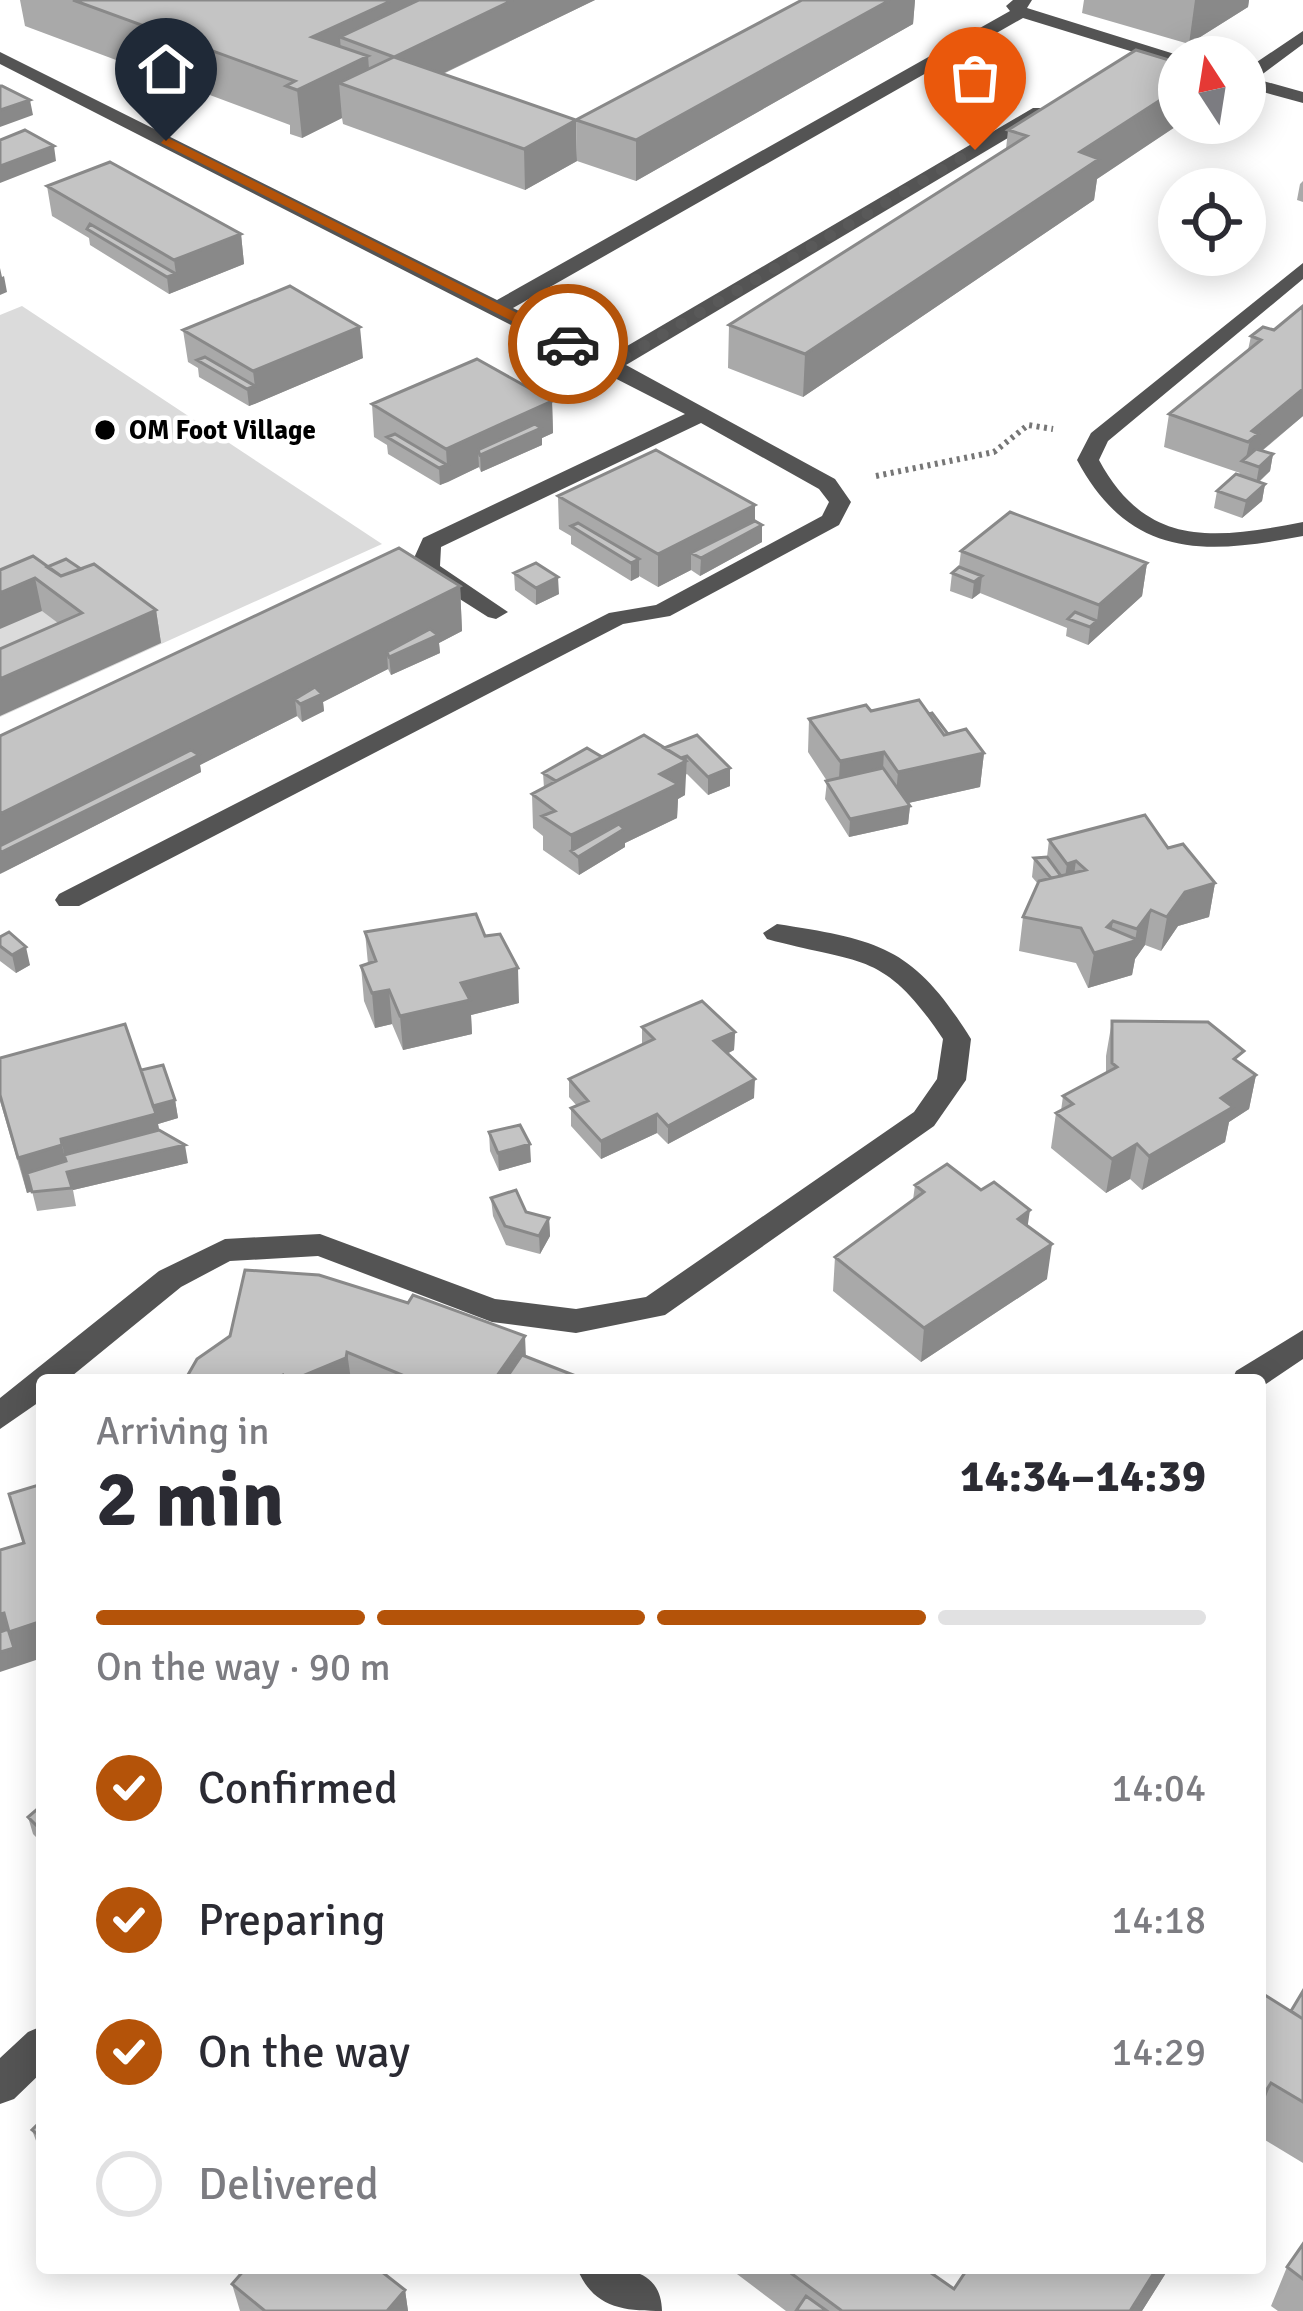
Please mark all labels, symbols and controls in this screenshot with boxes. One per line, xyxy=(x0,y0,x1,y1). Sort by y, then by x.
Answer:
pin xyxy=(115,18,217,141)
pin xyxy=(924,27,1026,150)
icon: home xyxy=(133,36,199,102)
north arrow xyxy=(1158,36,1266,144)
map controls xyxy=(1158,36,1266,276)
icon: bag xyxy=(942,45,1008,111)
button: locate xyxy=(1158,168,1266,276)
courier xyxy=(508,284,628,404)
icon: car xyxy=(535,311,601,377)
place label: OM Foot Village xyxy=(129,414,316,447)
marker: OM Foot Village xyxy=(92,417,118,443)
text: Arriving in xyxy=(96,1407,270,1455)
text: 14:34–14:39 xyxy=(960,1449,1206,1504)
text: 2 min xyxy=(96,1452,284,1548)
text: On the way · 90 m xyxy=(96,1643,391,1691)
icon: check xyxy=(96,1755,162,1821)
text: Confirmed xyxy=(198,1761,398,1816)
text: 14:04 xyxy=(1111,1764,1206,1812)
icon: check xyxy=(96,1887,162,1953)
text: Preparing xyxy=(198,1893,386,1948)
text: 14:18 xyxy=(1111,1896,1206,1944)
icon: check xyxy=(96,2019,162,2085)
text: On the way xyxy=(198,2025,410,2080)
text: 14:29 xyxy=(1111,2028,1206,2076)
text: Delivered xyxy=(198,2157,379,2212)

